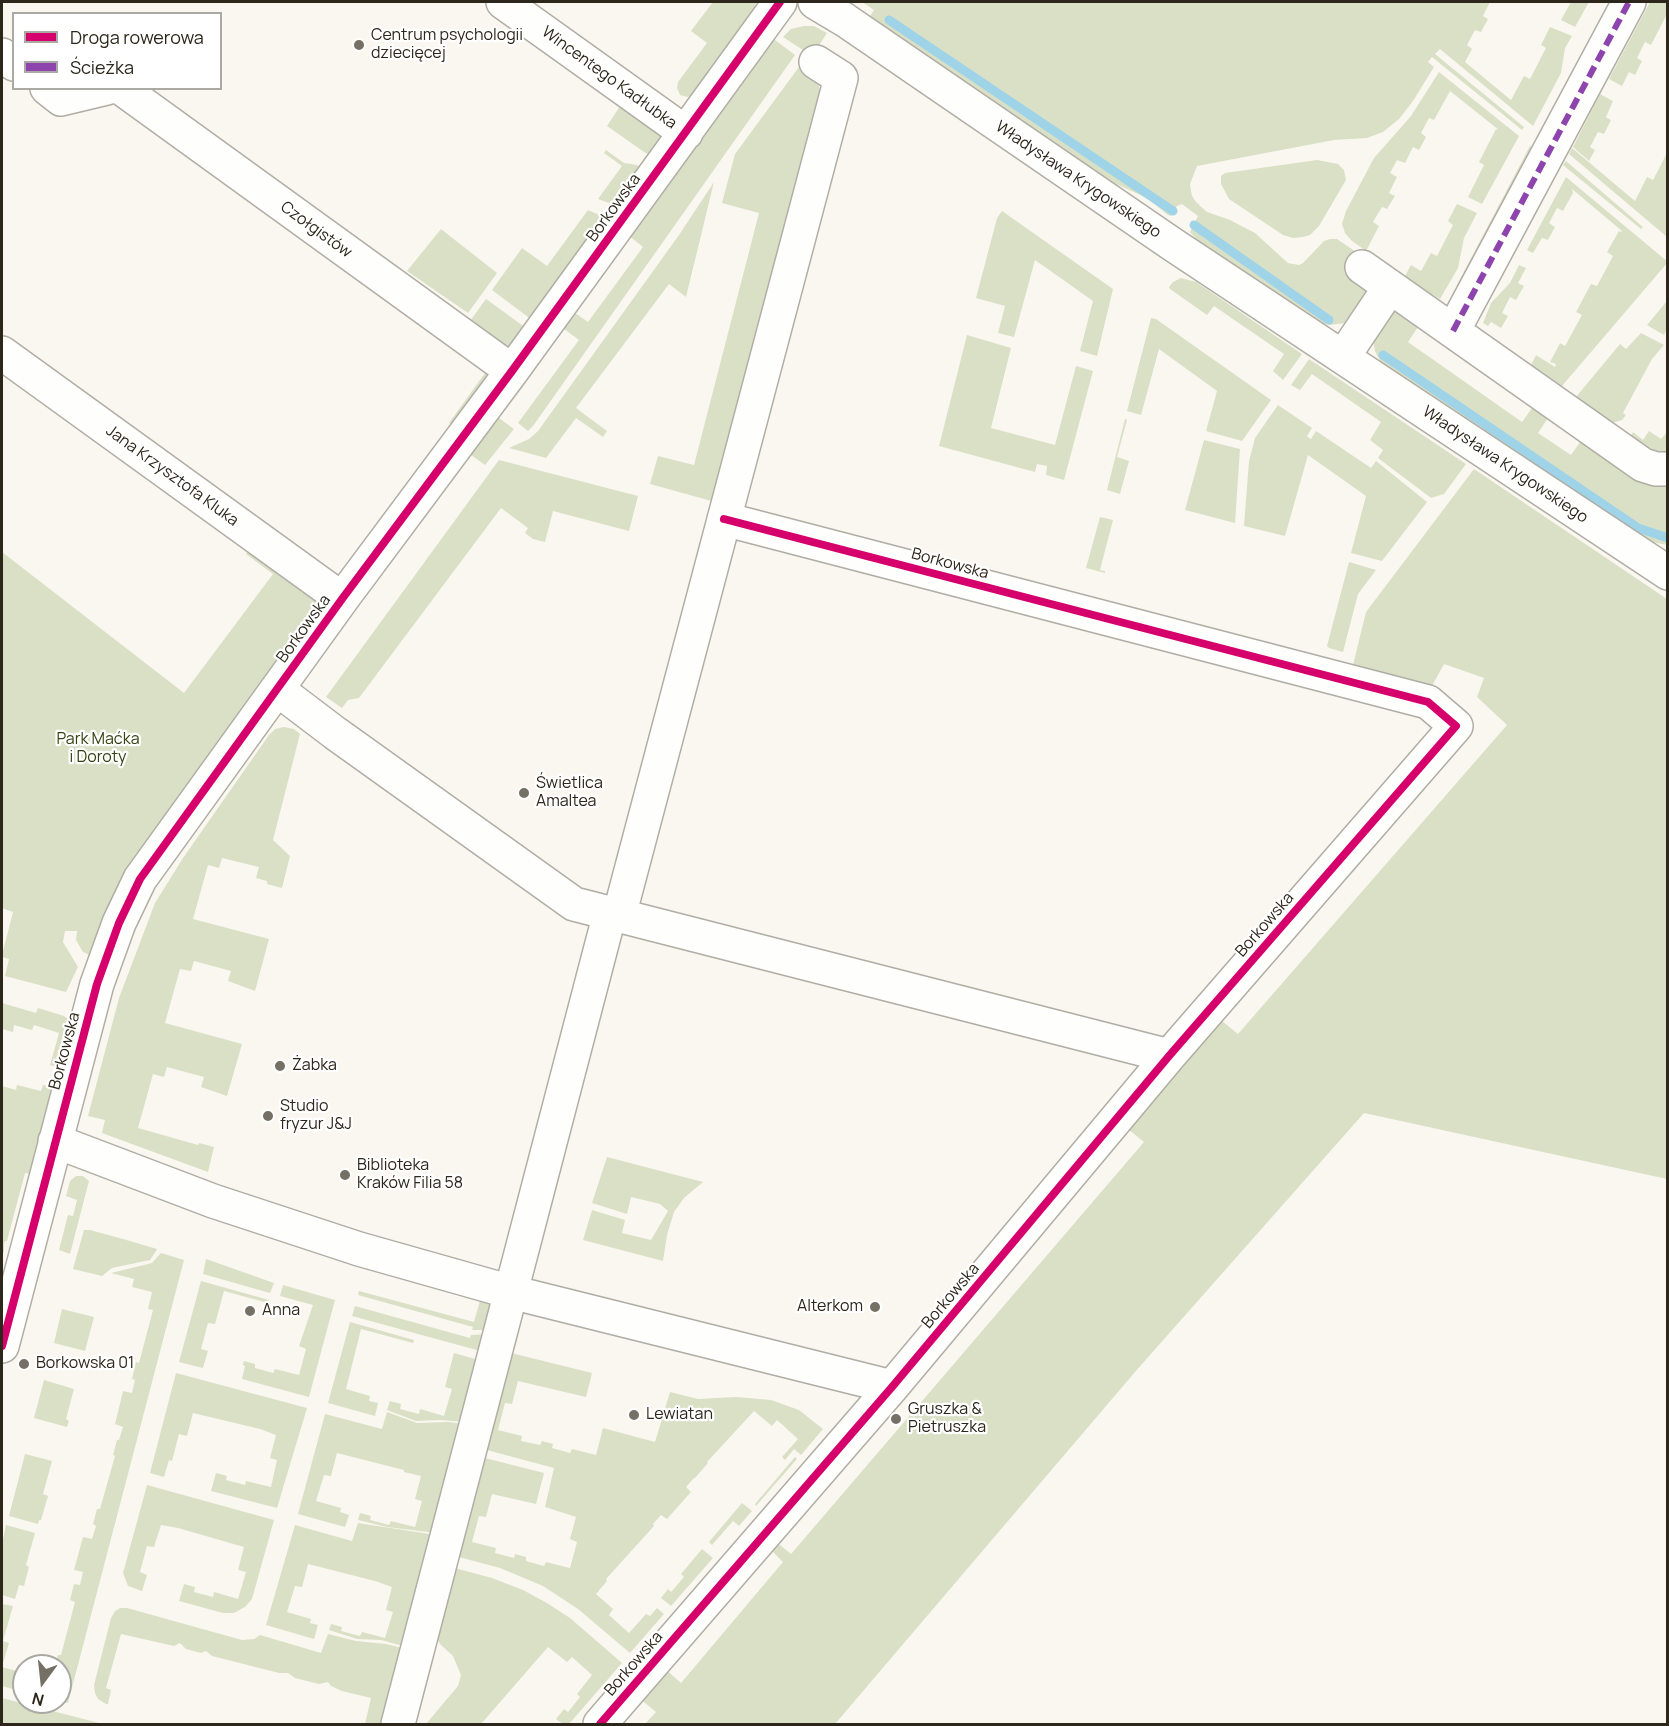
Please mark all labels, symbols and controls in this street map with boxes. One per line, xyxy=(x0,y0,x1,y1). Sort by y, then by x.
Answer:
legend xyxy=(12,12,222,90)
street label: Wincentego Kadłubka xyxy=(538,23,680,133)
text: Droga rowerowa xyxy=(70,25,204,49)
place label: Centrum psychologii dziecięcej xyxy=(371,26,523,64)
marker: Centrum psychologii dziecięcej xyxy=(352,38,366,52)
text: Ścieżka xyxy=(70,55,134,79)
street label: Władysława Krygowskiego xyxy=(992,117,1164,243)
street label: Borkowska xyxy=(583,170,645,246)
street label: Czołgistów xyxy=(277,198,355,262)
street label: Władysława Krygowskiego xyxy=(1419,402,1591,528)
street label: Jana Krzysztofa Kluka xyxy=(102,421,242,531)
street label: Borkowska xyxy=(909,544,991,584)
street label: Borkowska xyxy=(273,591,335,667)
park label: Park Maćka i Doroty xyxy=(56,730,140,768)
place label: Świetlica Amaltea xyxy=(536,774,603,812)
marker: Świetlica Amaltea xyxy=(517,786,531,800)
street label: Borkowska xyxy=(1232,889,1298,961)
street label: Borkowska xyxy=(45,1010,85,1092)
place label: Żabka xyxy=(292,1056,337,1076)
marker: Żabka xyxy=(273,1059,287,1073)
place label: Studio fryzur J&J xyxy=(280,1097,352,1135)
marker: Studio fryzur J&J xyxy=(261,1109,275,1123)
place label: Biblioteka Kraków Filia 58 xyxy=(357,1156,463,1194)
marker: Biblioteka Kraków Filia 58 xyxy=(338,1168,352,1182)
street label: Borkowska xyxy=(918,1260,984,1332)
place label: Alterkom xyxy=(797,1297,863,1317)
marker: Alterkom xyxy=(868,1300,882,1314)
place label: Anna xyxy=(262,1301,300,1321)
marker: Anna xyxy=(243,1304,257,1318)
place label: Borkowska 01 xyxy=(36,1354,134,1374)
marker: Borkowska 01 xyxy=(17,1357,31,1371)
place label: Gruszka & Pietruszka xyxy=(908,1400,986,1438)
place label: Lewiatan xyxy=(646,1405,713,1425)
marker: Lewiatan xyxy=(627,1408,641,1422)
marker: Gruszka & Pietruszka xyxy=(889,1412,903,1426)
street label: Borkowska xyxy=(601,1628,667,1700)
north arrow xyxy=(12,1654,72,1714)
text: N xyxy=(29,1687,46,1712)

